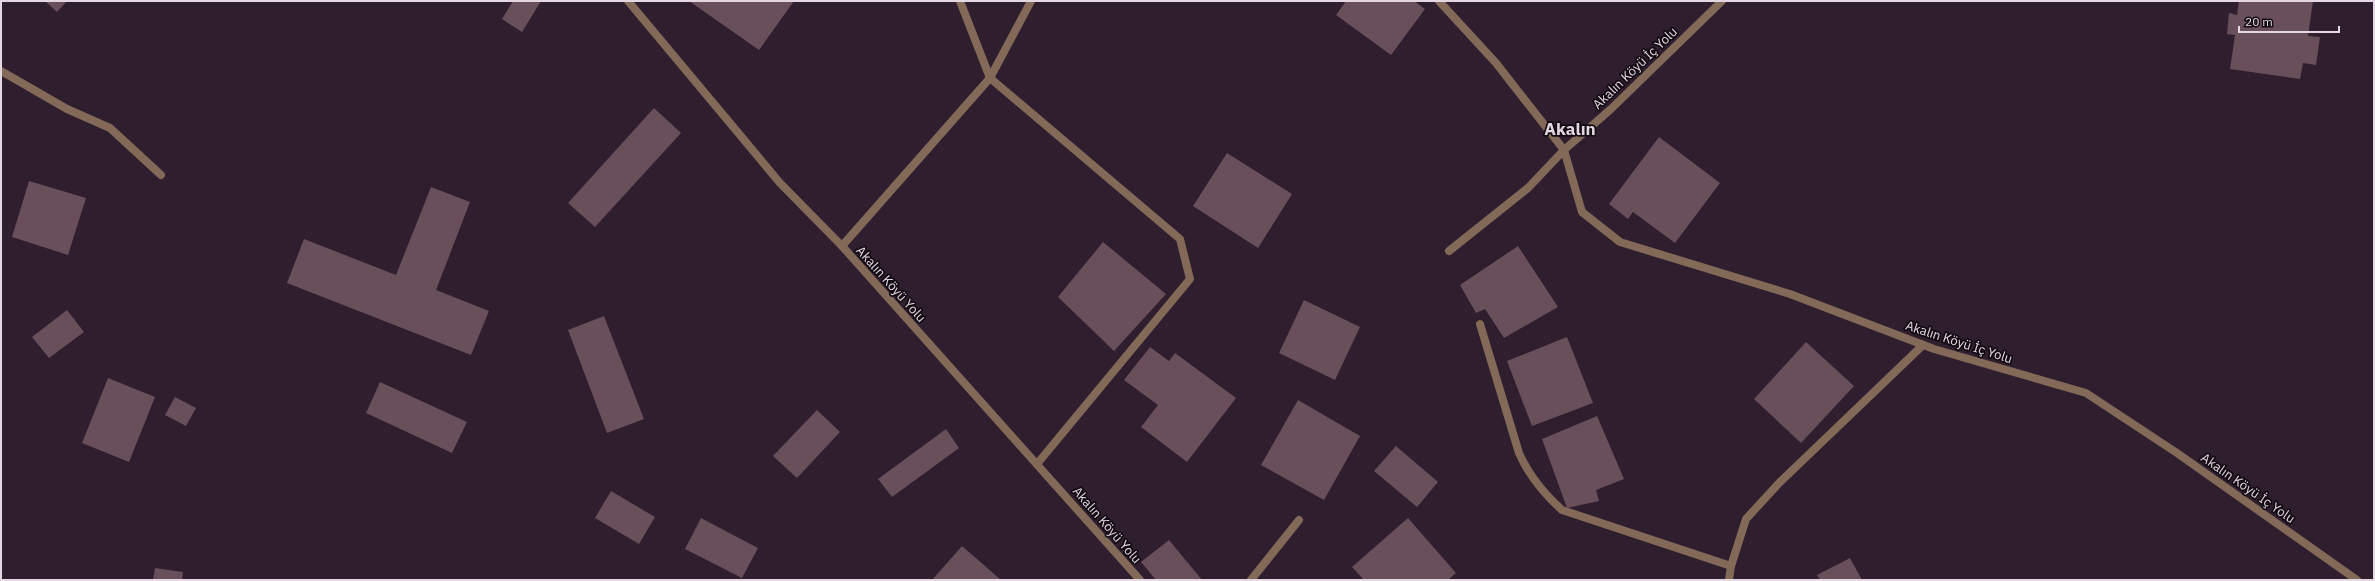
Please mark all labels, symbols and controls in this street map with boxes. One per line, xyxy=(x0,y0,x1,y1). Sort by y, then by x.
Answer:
scale bar xyxy=(2239,8,2339,34)
text: 20 m xyxy=(2245,14,2273,29)
street label: Akalın Köyü İç Yolu xyxy=(1589,23,1681,113)
district label: Akalın xyxy=(1544,118,1596,140)
street label: Akalın Köyü Yolu xyxy=(852,242,930,326)
street label: Akalın Köyü İç Yolu xyxy=(1903,317,2015,367)
street label: Akalın Köyü İç Yolu xyxy=(2198,449,2298,527)
street label: Akalın Köyü Yolu xyxy=(1069,483,1145,567)

